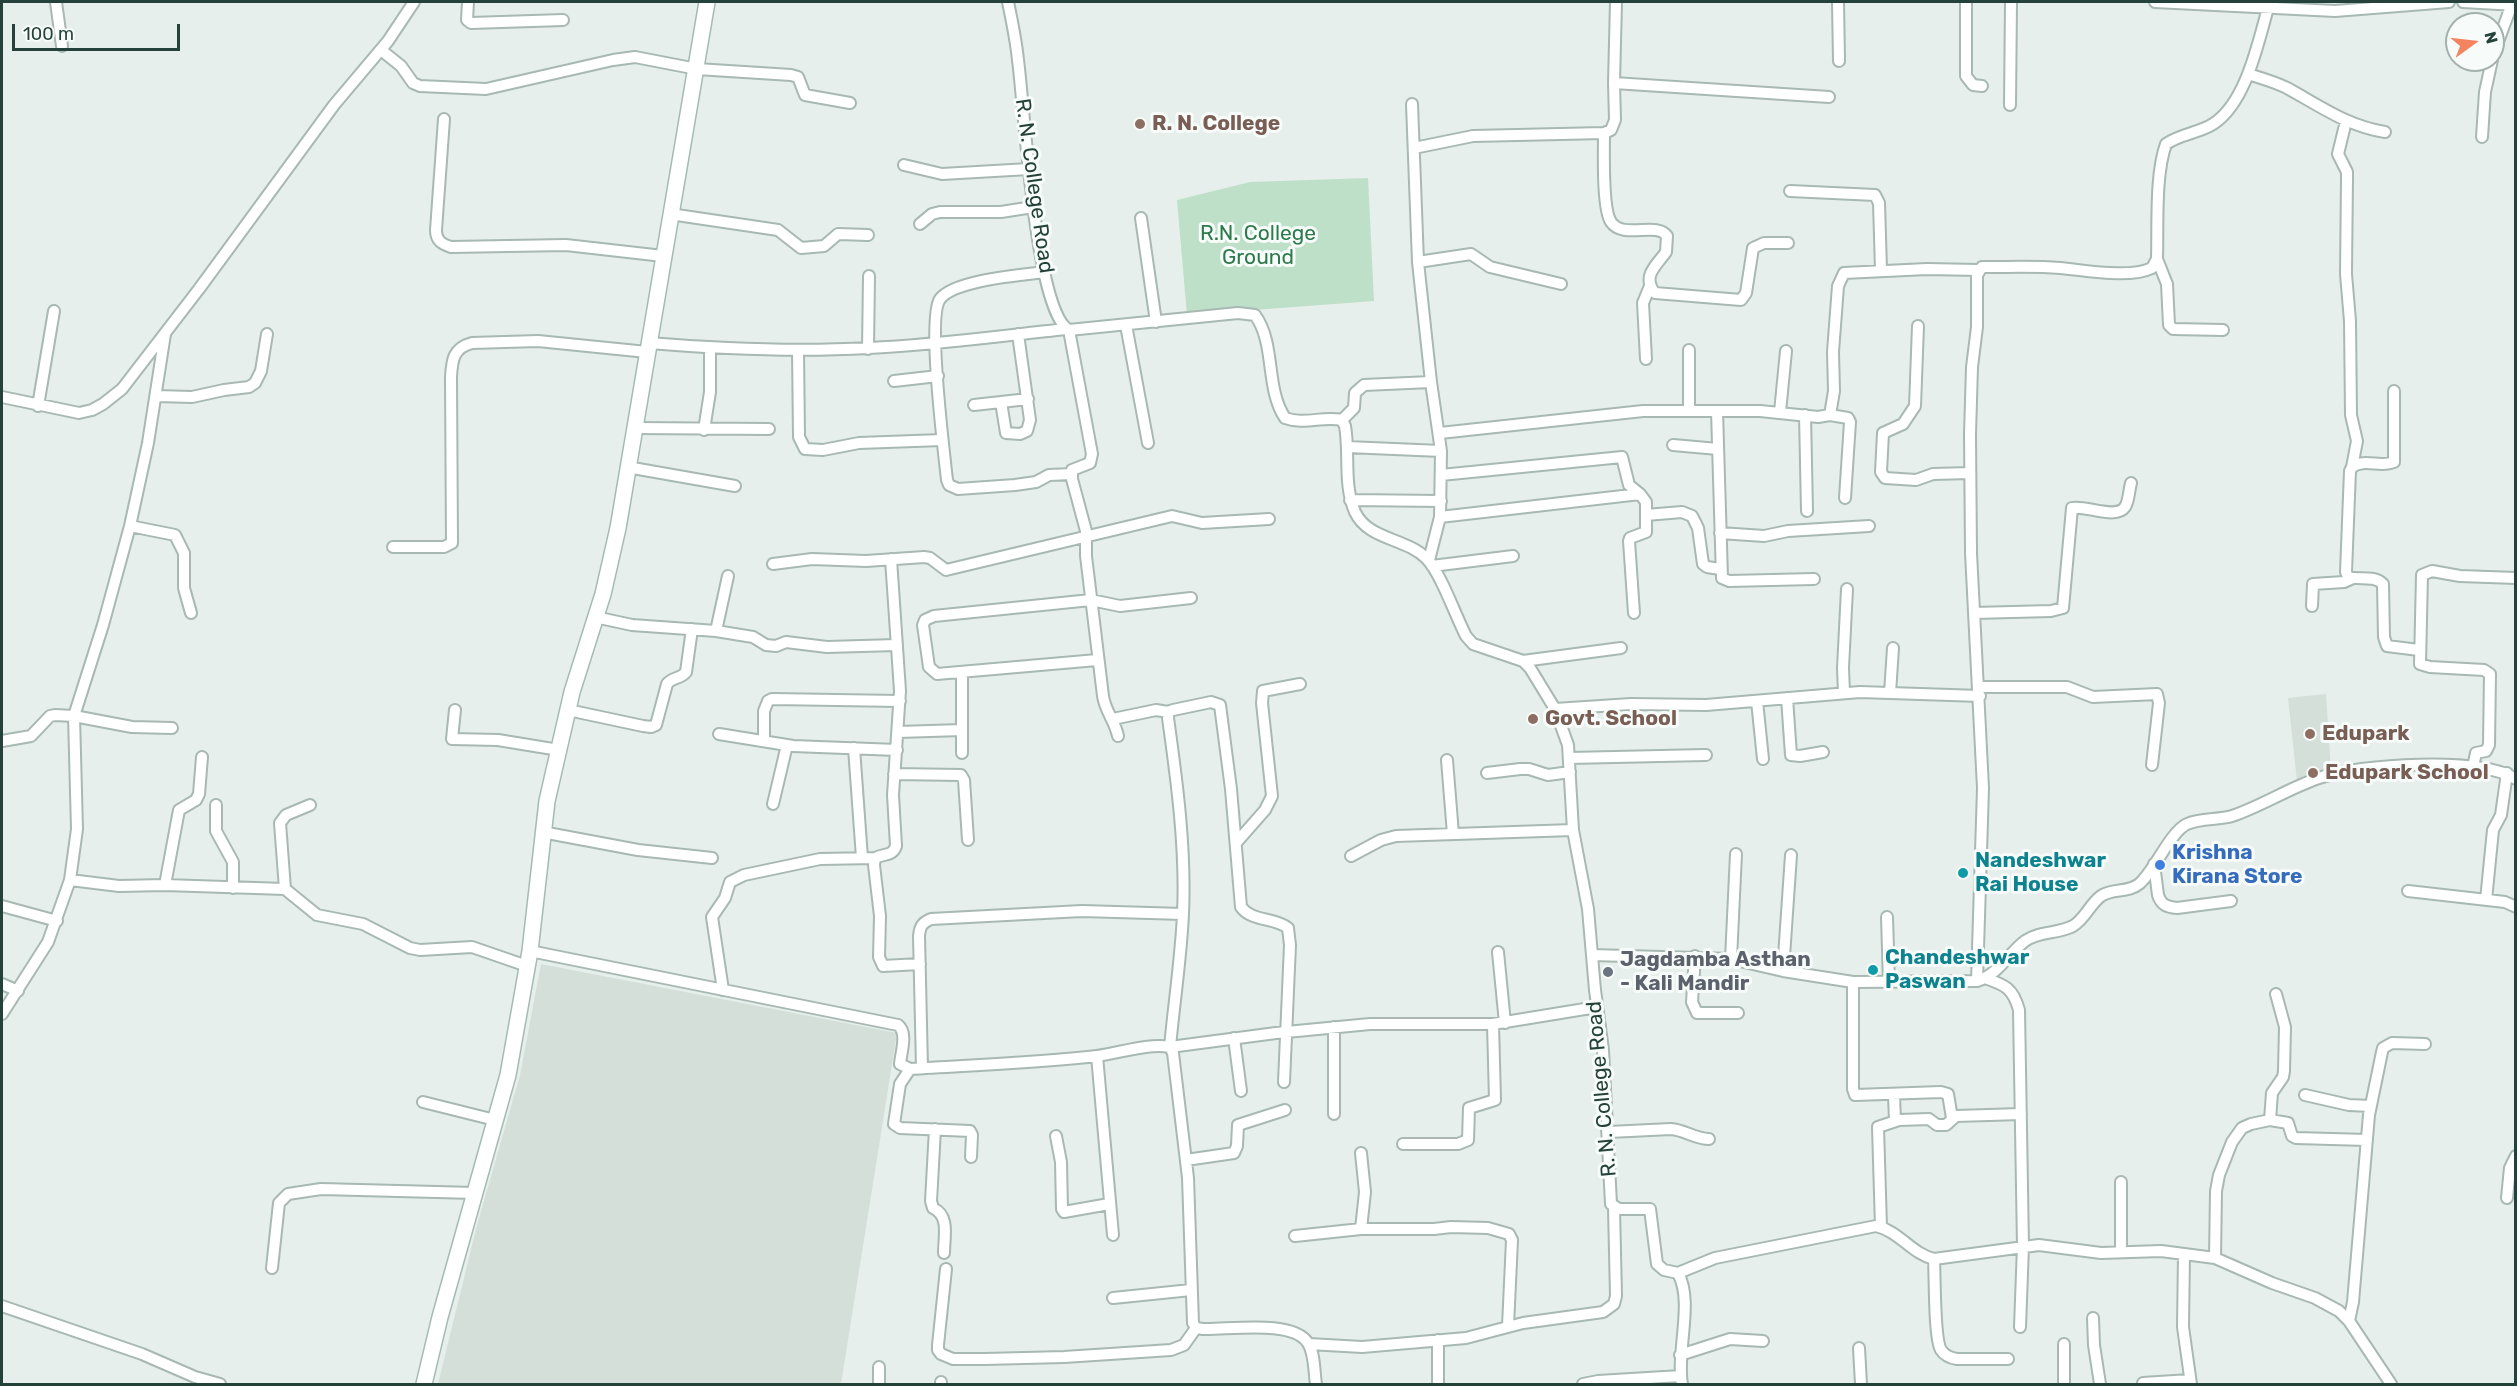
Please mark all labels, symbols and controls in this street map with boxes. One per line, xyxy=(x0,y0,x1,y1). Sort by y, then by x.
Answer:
scale bar xyxy=(15,12,183,50)
north arrow xyxy=(2445,12,2505,72)
text: 100 m xyxy=(23,23,74,45)
text: N xyxy=(2480,30,2502,46)
street label: R. N. College Road xyxy=(1009,97,1059,275)
place label: R. N. College xyxy=(1152,111,1280,137)
marker: R. N. College xyxy=(1133,117,1147,131)
park label: R.N. College Ground xyxy=(1200,221,1316,271)
place label: Govt. School xyxy=(1545,706,1677,732)
marker: Govt. School xyxy=(1526,712,1540,726)
place label: Edupark xyxy=(2322,721,2410,747)
marker: Edupark xyxy=(2303,727,2317,741)
place label: Edupark School xyxy=(2325,760,2489,786)
marker: Edupark School xyxy=(2306,766,2320,780)
place label: Krishna Kirana Store xyxy=(2172,840,2303,890)
place label: Nandeshwar Rai House xyxy=(1975,848,2106,898)
marker: Krishna Kirana Store xyxy=(2153,858,2167,872)
marker: Nandeshwar Rai House xyxy=(1956,866,1970,880)
place label: Chandeshwar Paswan xyxy=(1885,945,2029,995)
place label: Jagdamba Asthan - Kali Mandir xyxy=(1620,947,1811,997)
marker: Chandeshwar Paswan xyxy=(1866,963,1880,977)
marker: Jagdamba Asthan - Kali Mandir xyxy=(1601,965,1615,979)
street label: R. N. College Road xyxy=(1582,1000,1622,1178)

